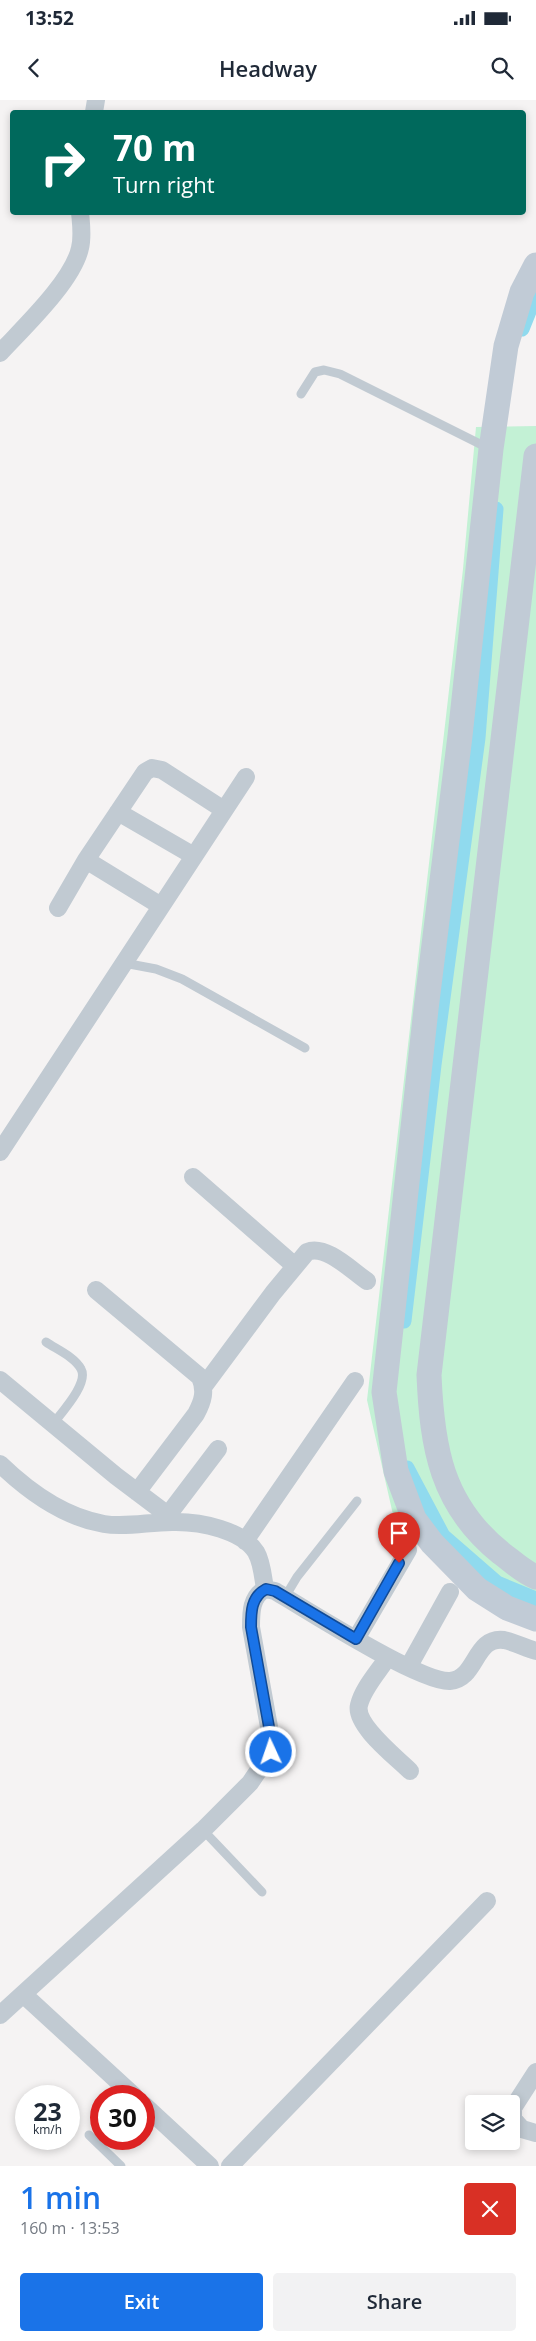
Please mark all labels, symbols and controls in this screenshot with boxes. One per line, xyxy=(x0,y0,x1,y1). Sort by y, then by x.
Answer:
text: 13:52 xyxy=(25,5,74,31)
text: Headway xyxy=(219,53,317,83)
icon: back xyxy=(20,54,48,82)
icon: search xyxy=(488,54,516,82)
text: 70 m xyxy=(113,124,196,171)
icon: right xyxy=(30,130,95,195)
text: Turn right xyxy=(113,169,215,199)
pin xyxy=(378,1512,420,1563)
icon: arrive xyxy=(385,1519,413,1547)
position arrow xyxy=(244,1725,296,1777)
speed limit sign: 30 xyxy=(90,2085,155,2150)
text: 23 xyxy=(33,2094,62,2128)
map controls xyxy=(465,2095,520,2150)
button: layers xyxy=(465,2095,520,2150)
text: km/h xyxy=(33,2121,62,2138)
text: 1 min xyxy=(20,2177,101,2218)
button: close xyxy=(464,2183,516,2235)
text: 160 m · 13:53 xyxy=(20,2217,120,2239)
button: Exit xyxy=(20,2273,263,2331)
button: Share xyxy=(273,2273,516,2331)

